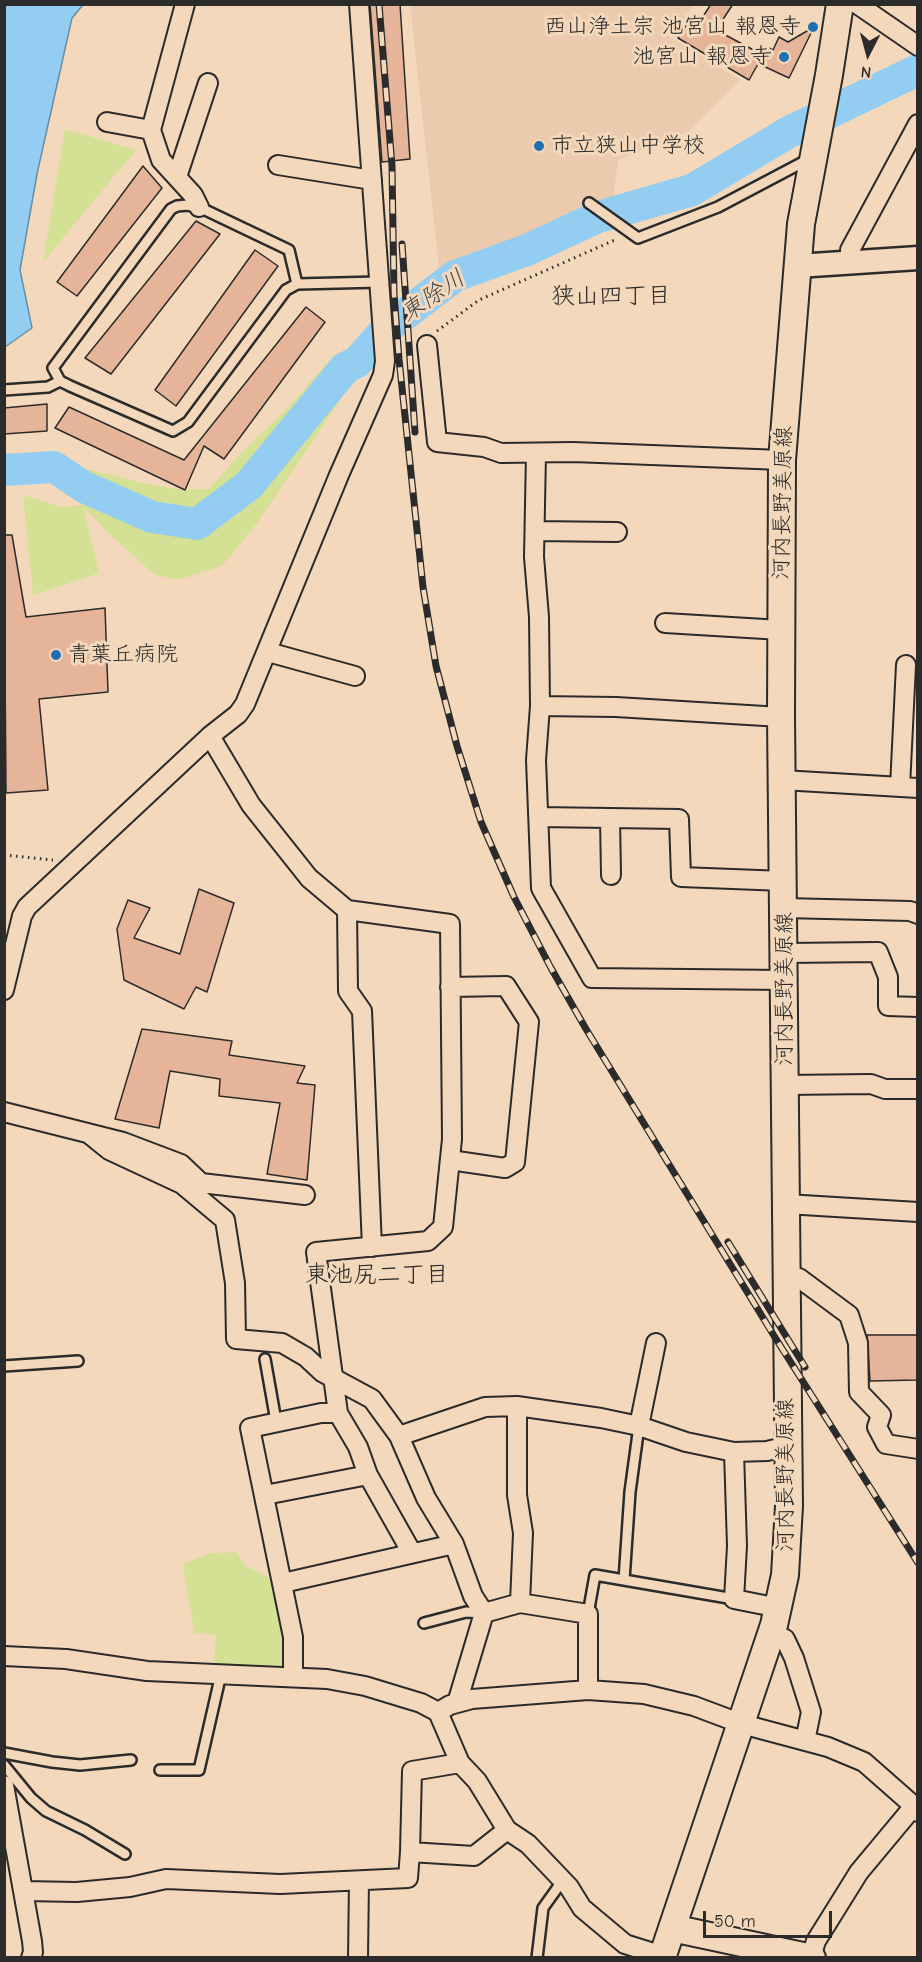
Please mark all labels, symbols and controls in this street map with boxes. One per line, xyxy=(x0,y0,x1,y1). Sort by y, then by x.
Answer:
place label: 西山浄土宗 池宮山 報恩寺 xyxy=(544,14,801,40)
marker: 西山浄土宗 池宮山 報恩寺 xyxy=(806,20,820,34)
north arrow xyxy=(838,24,898,84)
place label: 池宮山 報恩寺 xyxy=(633,44,772,70)
marker: 池宮山 報恩寺 xyxy=(777,50,791,64)
text: N xyxy=(860,62,872,81)
place label: 市立狭山中学校 xyxy=(551,133,705,159)
marker: 市立狭山中学校 xyxy=(532,139,546,153)
water label: 東除川 xyxy=(395,264,471,328)
district label: 狭山四丁目 xyxy=(551,282,671,310)
street label: 河内長野美原線 xyxy=(768,426,798,580)
place label: 青葉丘病院 xyxy=(68,642,178,668)
marker: 青葉丘病院 xyxy=(49,648,63,662)
street label: 河内長野美原線 xyxy=(772,912,798,1066)
district label: 東池尻二丁目 xyxy=(305,1261,449,1289)
street label: 河内長野美原線 xyxy=(773,1398,799,1552)
scale bar xyxy=(706,1899,835,1937)
text: 50 m xyxy=(714,1911,756,1932)

